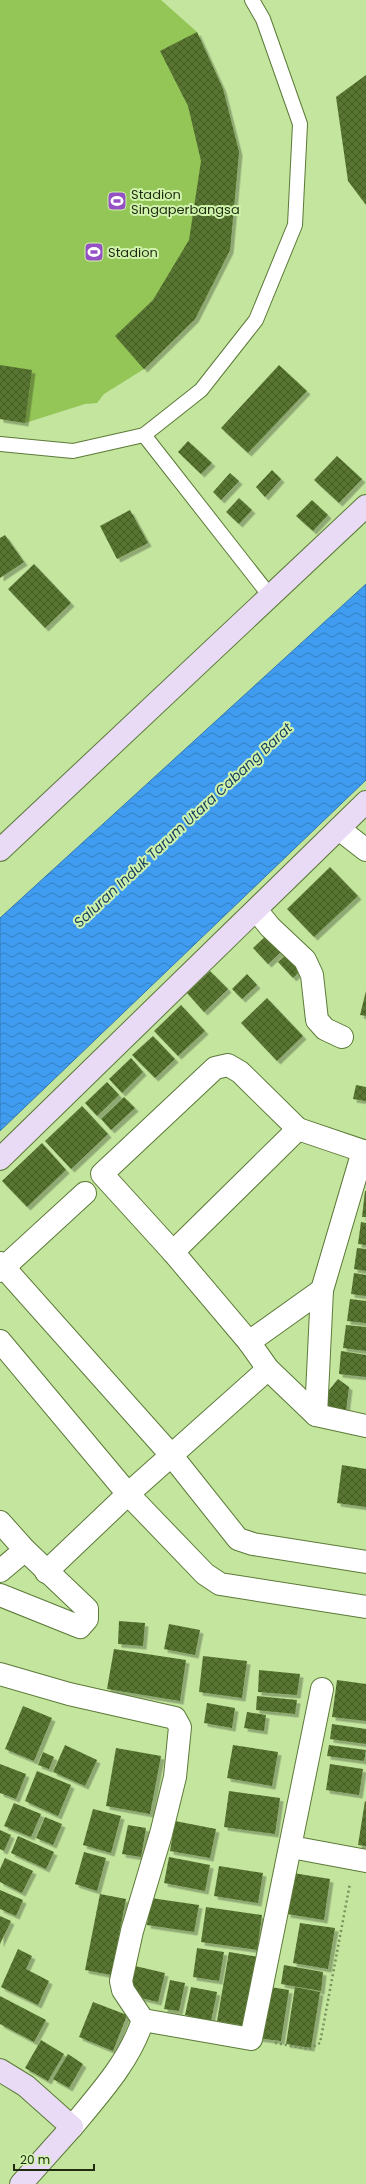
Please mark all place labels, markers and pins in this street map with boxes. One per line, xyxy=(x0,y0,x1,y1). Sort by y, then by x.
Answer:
place label: Stadion Singaperbangsa xyxy=(131,185,240,219)
sports icon: Stadion Singaperbangsa xyxy=(106,190,128,212)
sports icon: Stadion xyxy=(83,241,105,263)
place label: Stadion xyxy=(108,243,158,262)

